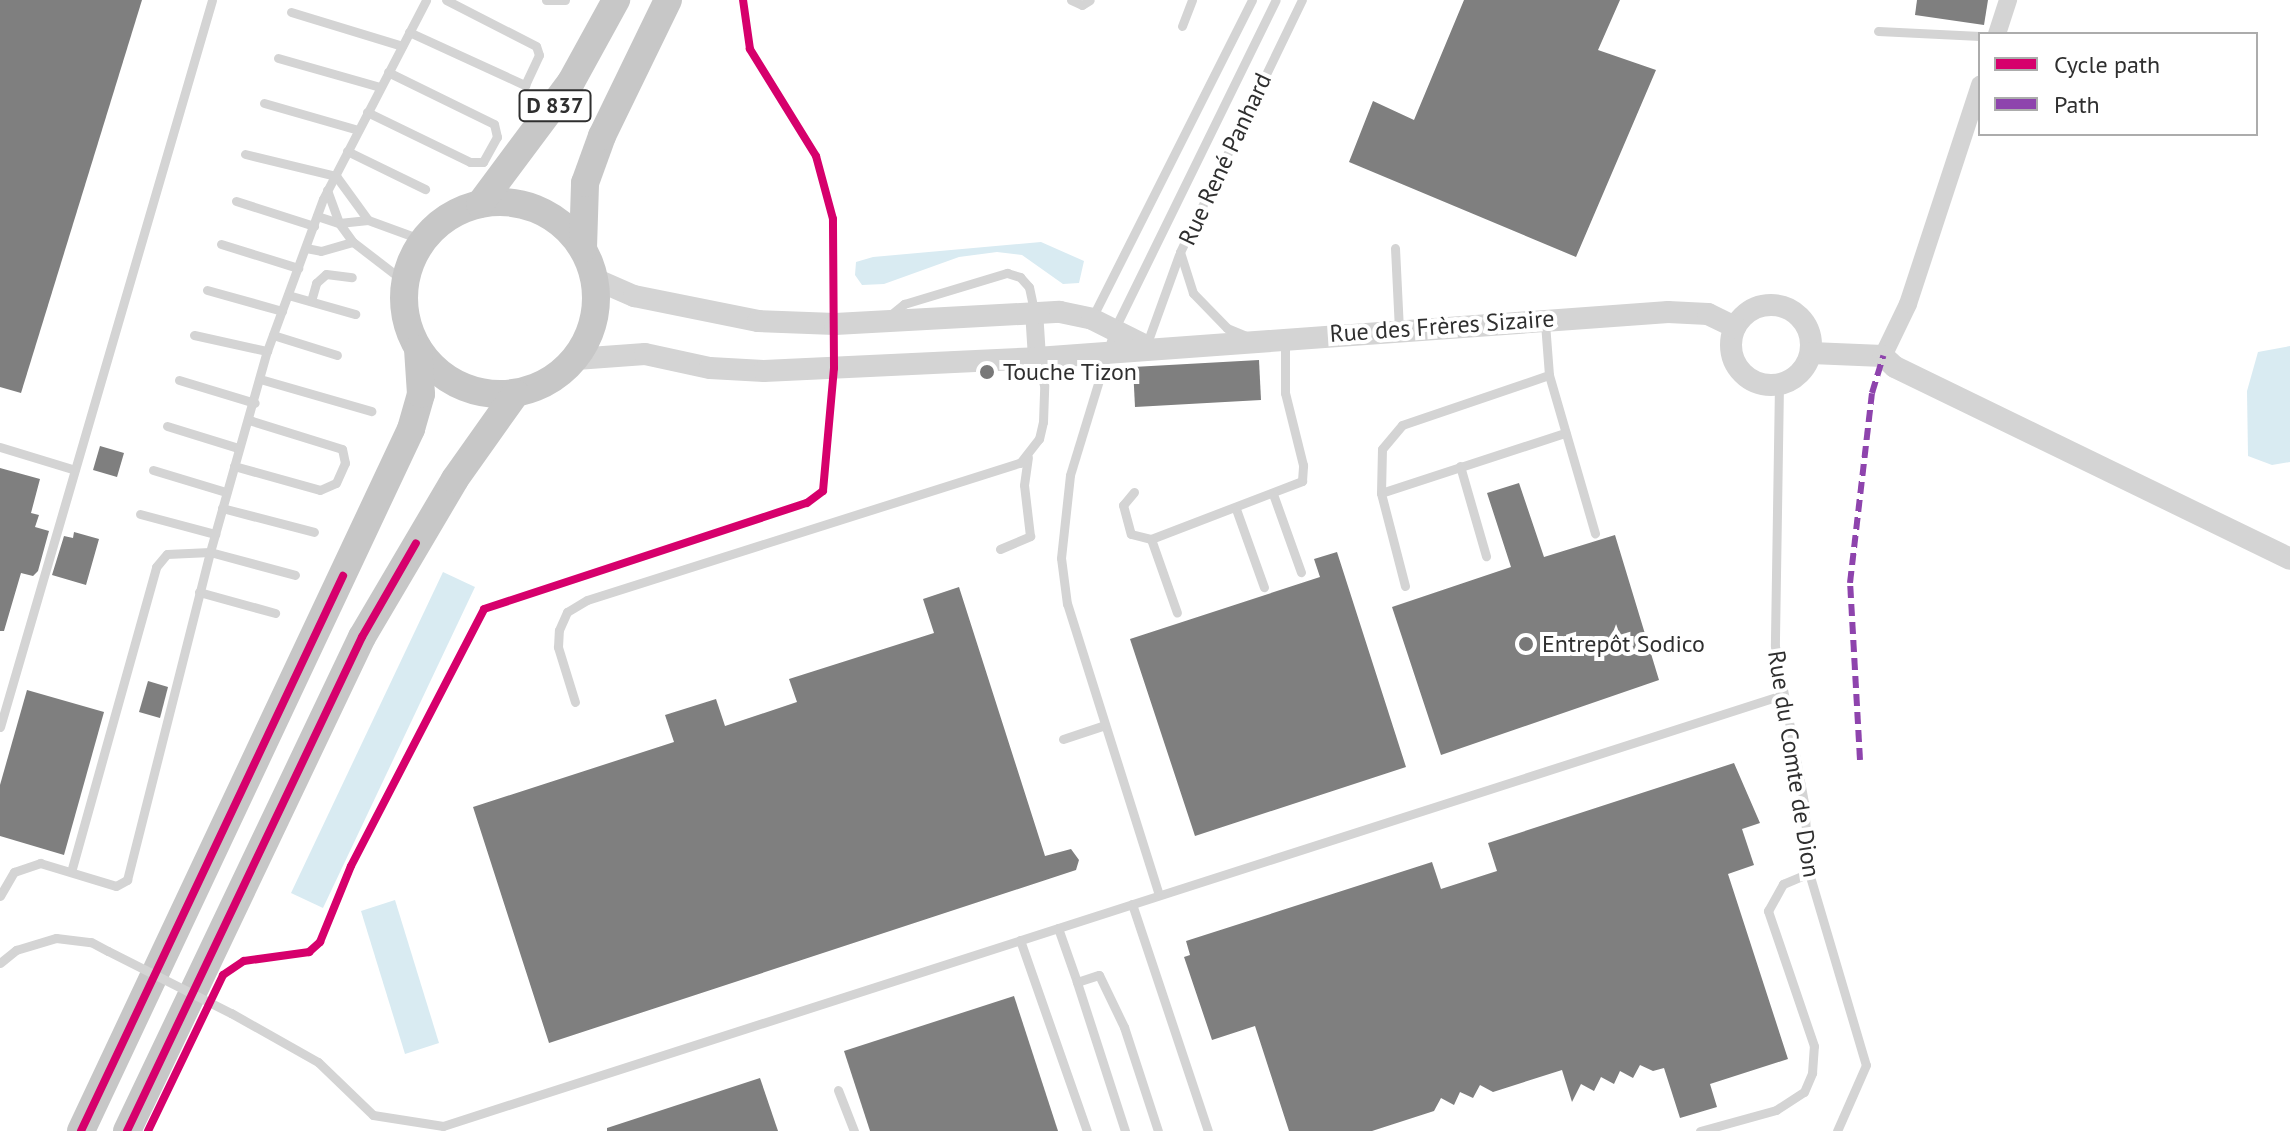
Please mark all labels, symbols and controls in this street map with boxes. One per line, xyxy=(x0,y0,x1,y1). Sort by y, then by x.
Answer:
legend xyxy=(1978,32,2258,136)
text: Cycle path xyxy=(2054,49,2160,80)
street label: Rue René Panhard xyxy=(1173,68,1277,250)
road number: D 837 xyxy=(517,88,593,124)
text: Path xyxy=(2054,89,2100,120)
street label: Rue des Frères Sizaire xyxy=(1329,304,1555,348)
place label: Touche Tizon xyxy=(1003,358,1138,386)
marker: Touche Tizon xyxy=(978,363,996,381)
place label: Entrepôt Sodico xyxy=(1542,630,1705,658)
marker: Entrepôt Sodico xyxy=(1517,635,1535,653)
street label: Rue du Comte de Dion xyxy=(1762,649,1826,879)

